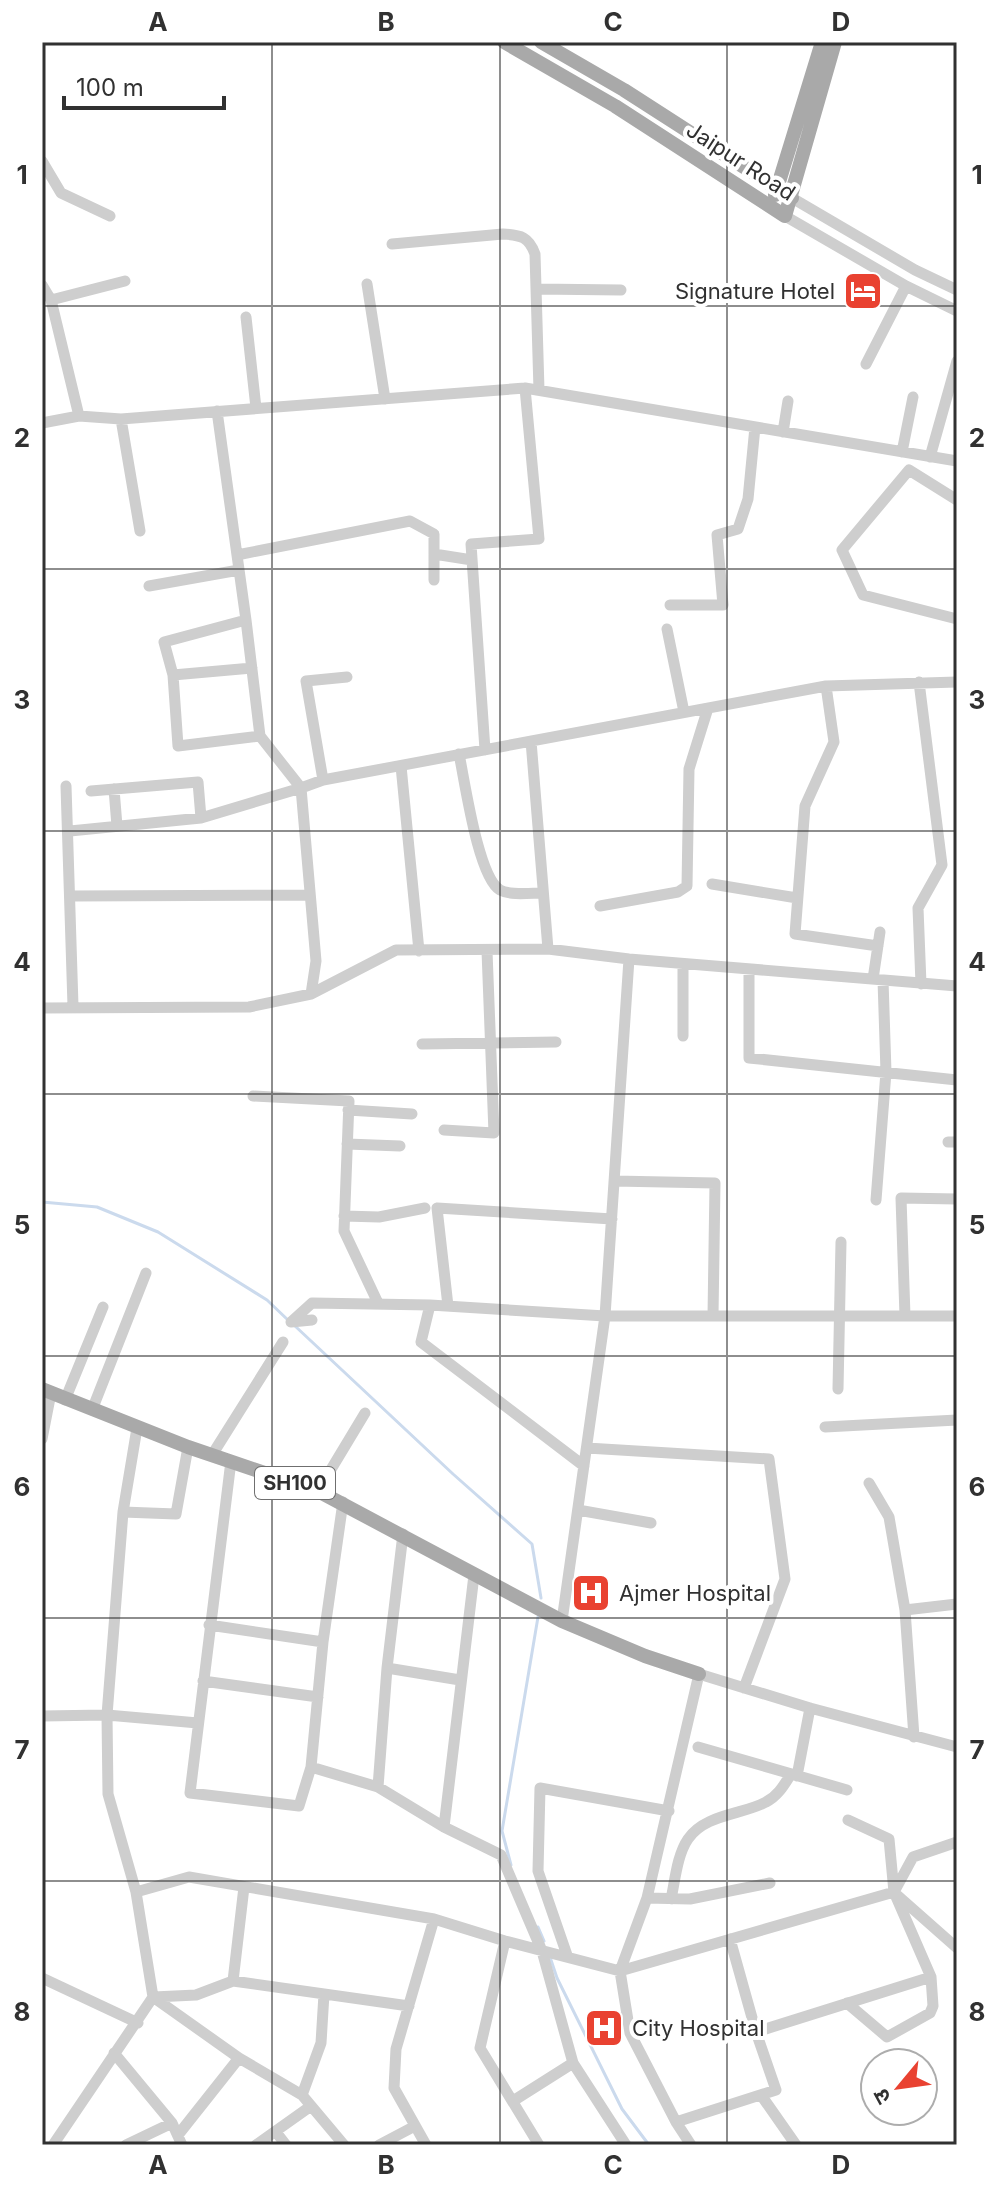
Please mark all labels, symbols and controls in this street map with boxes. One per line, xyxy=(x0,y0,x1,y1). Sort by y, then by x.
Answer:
text: A xyxy=(148,6,168,37)
text: B xyxy=(377,6,395,37)
text: C xyxy=(603,6,623,37)
text: D xyxy=(832,6,850,37)
scale bar xyxy=(64,60,224,110)
text: 100 m xyxy=(76,73,144,102)
street label: Jaipur Road xyxy=(682,116,800,206)
text: 1 xyxy=(16,159,28,190)
text: 1 xyxy=(971,159,983,190)
hotel icon: Signature Hotel xyxy=(842,270,884,312)
place label: Signature Hotel xyxy=(675,278,835,304)
text: 2 xyxy=(14,422,30,453)
text: 2 xyxy=(969,422,985,453)
text: 3 xyxy=(14,684,30,715)
text: 3 xyxy=(969,684,985,715)
text: 4 xyxy=(13,946,31,977)
text: 4 xyxy=(968,946,986,977)
text: 5 xyxy=(14,1209,30,1240)
text: 5 xyxy=(969,1209,985,1240)
road number: SH100 xyxy=(255,1467,335,1499)
text: 6 xyxy=(14,1471,30,1502)
text: 6 xyxy=(969,1471,985,1502)
hospital icon: Ajmer Hospital xyxy=(570,1572,612,1614)
place label: Ajmer Hospital xyxy=(619,1580,771,1606)
text: 7 xyxy=(14,1734,30,1765)
text: 7 xyxy=(969,1734,985,1765)
text: 8 xyxy=(14,1996,30,2027)
text: 8 xyxy=(969,1996,985,2027)
hospital icon: City Hospital xyxy=(583,2007,625,2049)
place label: City Hospital xyxy=(632,2015,765,2041)
north arrow xyxy=(859,2047,939,2127)
text: उ xyxy=(866,2084,896,2109)
text: A xyxy=(148,2149,168,2180)
text: B xyxy=(377,2149,395,2180)
text: C xyxy=(603,2149,623,2180)
text: D xyxy=(832,2149,850,2180)

